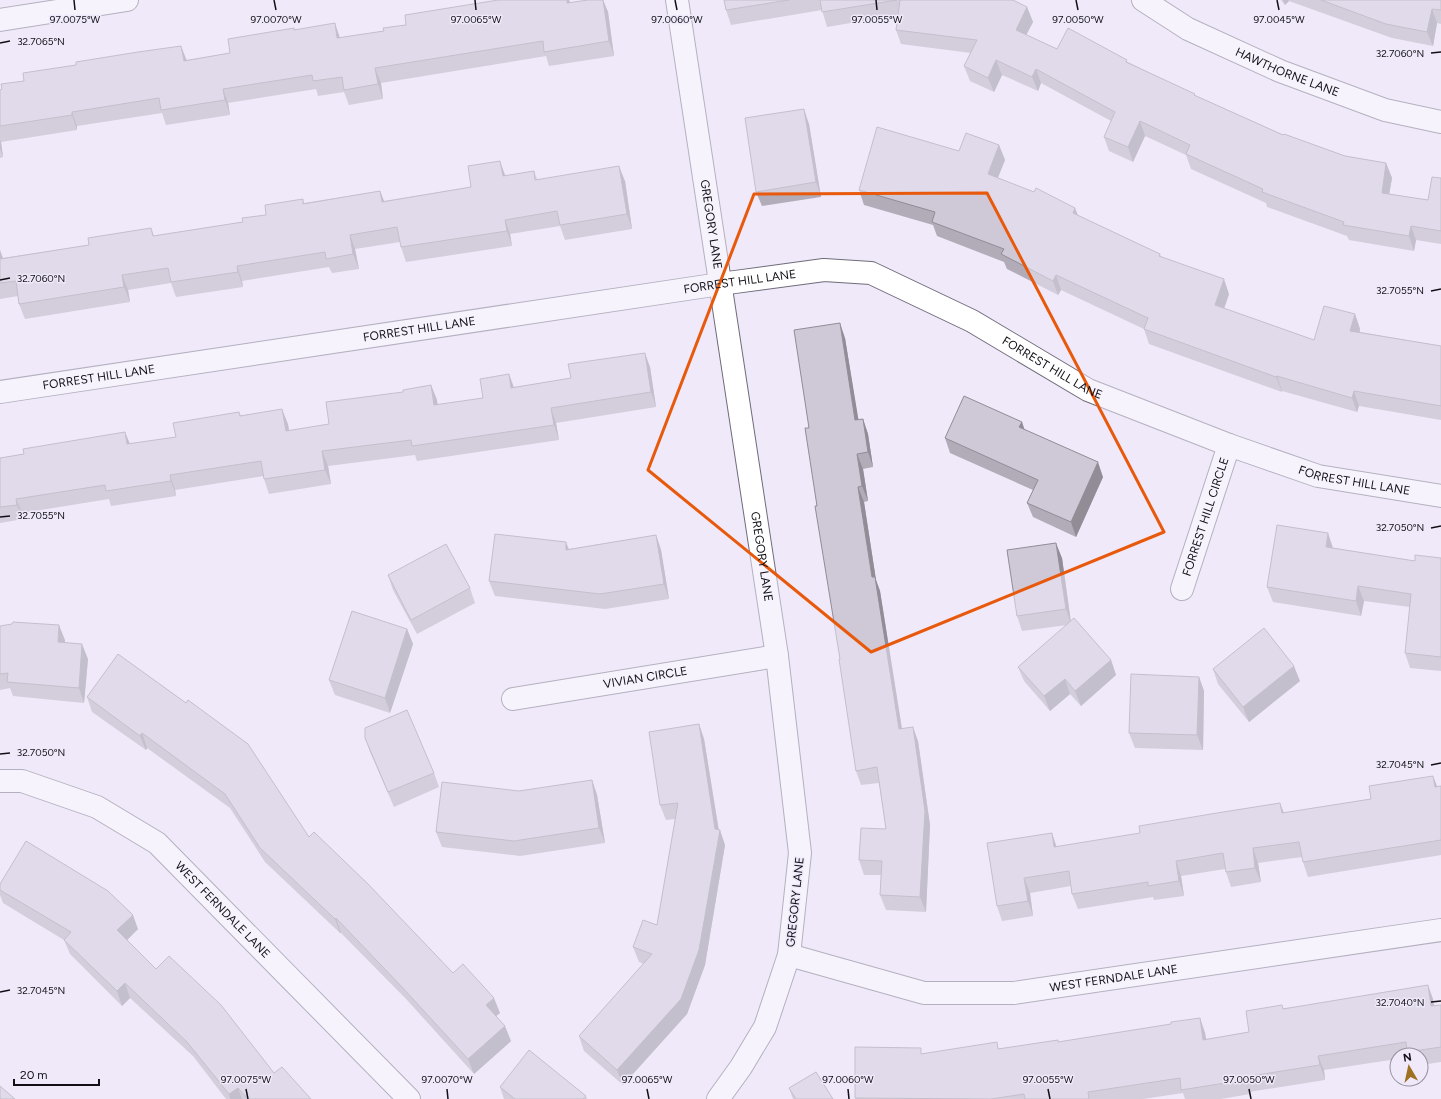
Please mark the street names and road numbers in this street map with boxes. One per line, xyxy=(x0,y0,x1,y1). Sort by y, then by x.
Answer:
street label: HAWTHORNE LANE xyxy=(1233,45,1341,99)
street label: GREGORY LANE xyxy=(697,179,725,270)
street label: FORREST HILL LANE xyxy=(683,267,797,296)
street label: FORREST HILL LANE xyxy=(362,314,476,344)
street label: FORREST HILL LANE xyxy=(1000,334,1104,402)
street label: FORREST HILL LANE xyxy=(42,362,156,393)
street label: FORREST HILL CIRCLE xyxy=(1180,456,1231,578)
street label: FORREST HILL LANE xyxy=(1297,463,1411,498)
street label: GREGORY LANE xyxy=(748,511,776,602)
street label: VIVIAN CIRCLE xyxy=(602,664,688,691)
street label: GREGORY LANE xyxy=(783,856,807,948)
street label: WEST FERNDALE LANE xyxy=(172,859,273,961)
street label: WEST FERNDALE LANE xyxy=(1049,962,1179,995)

